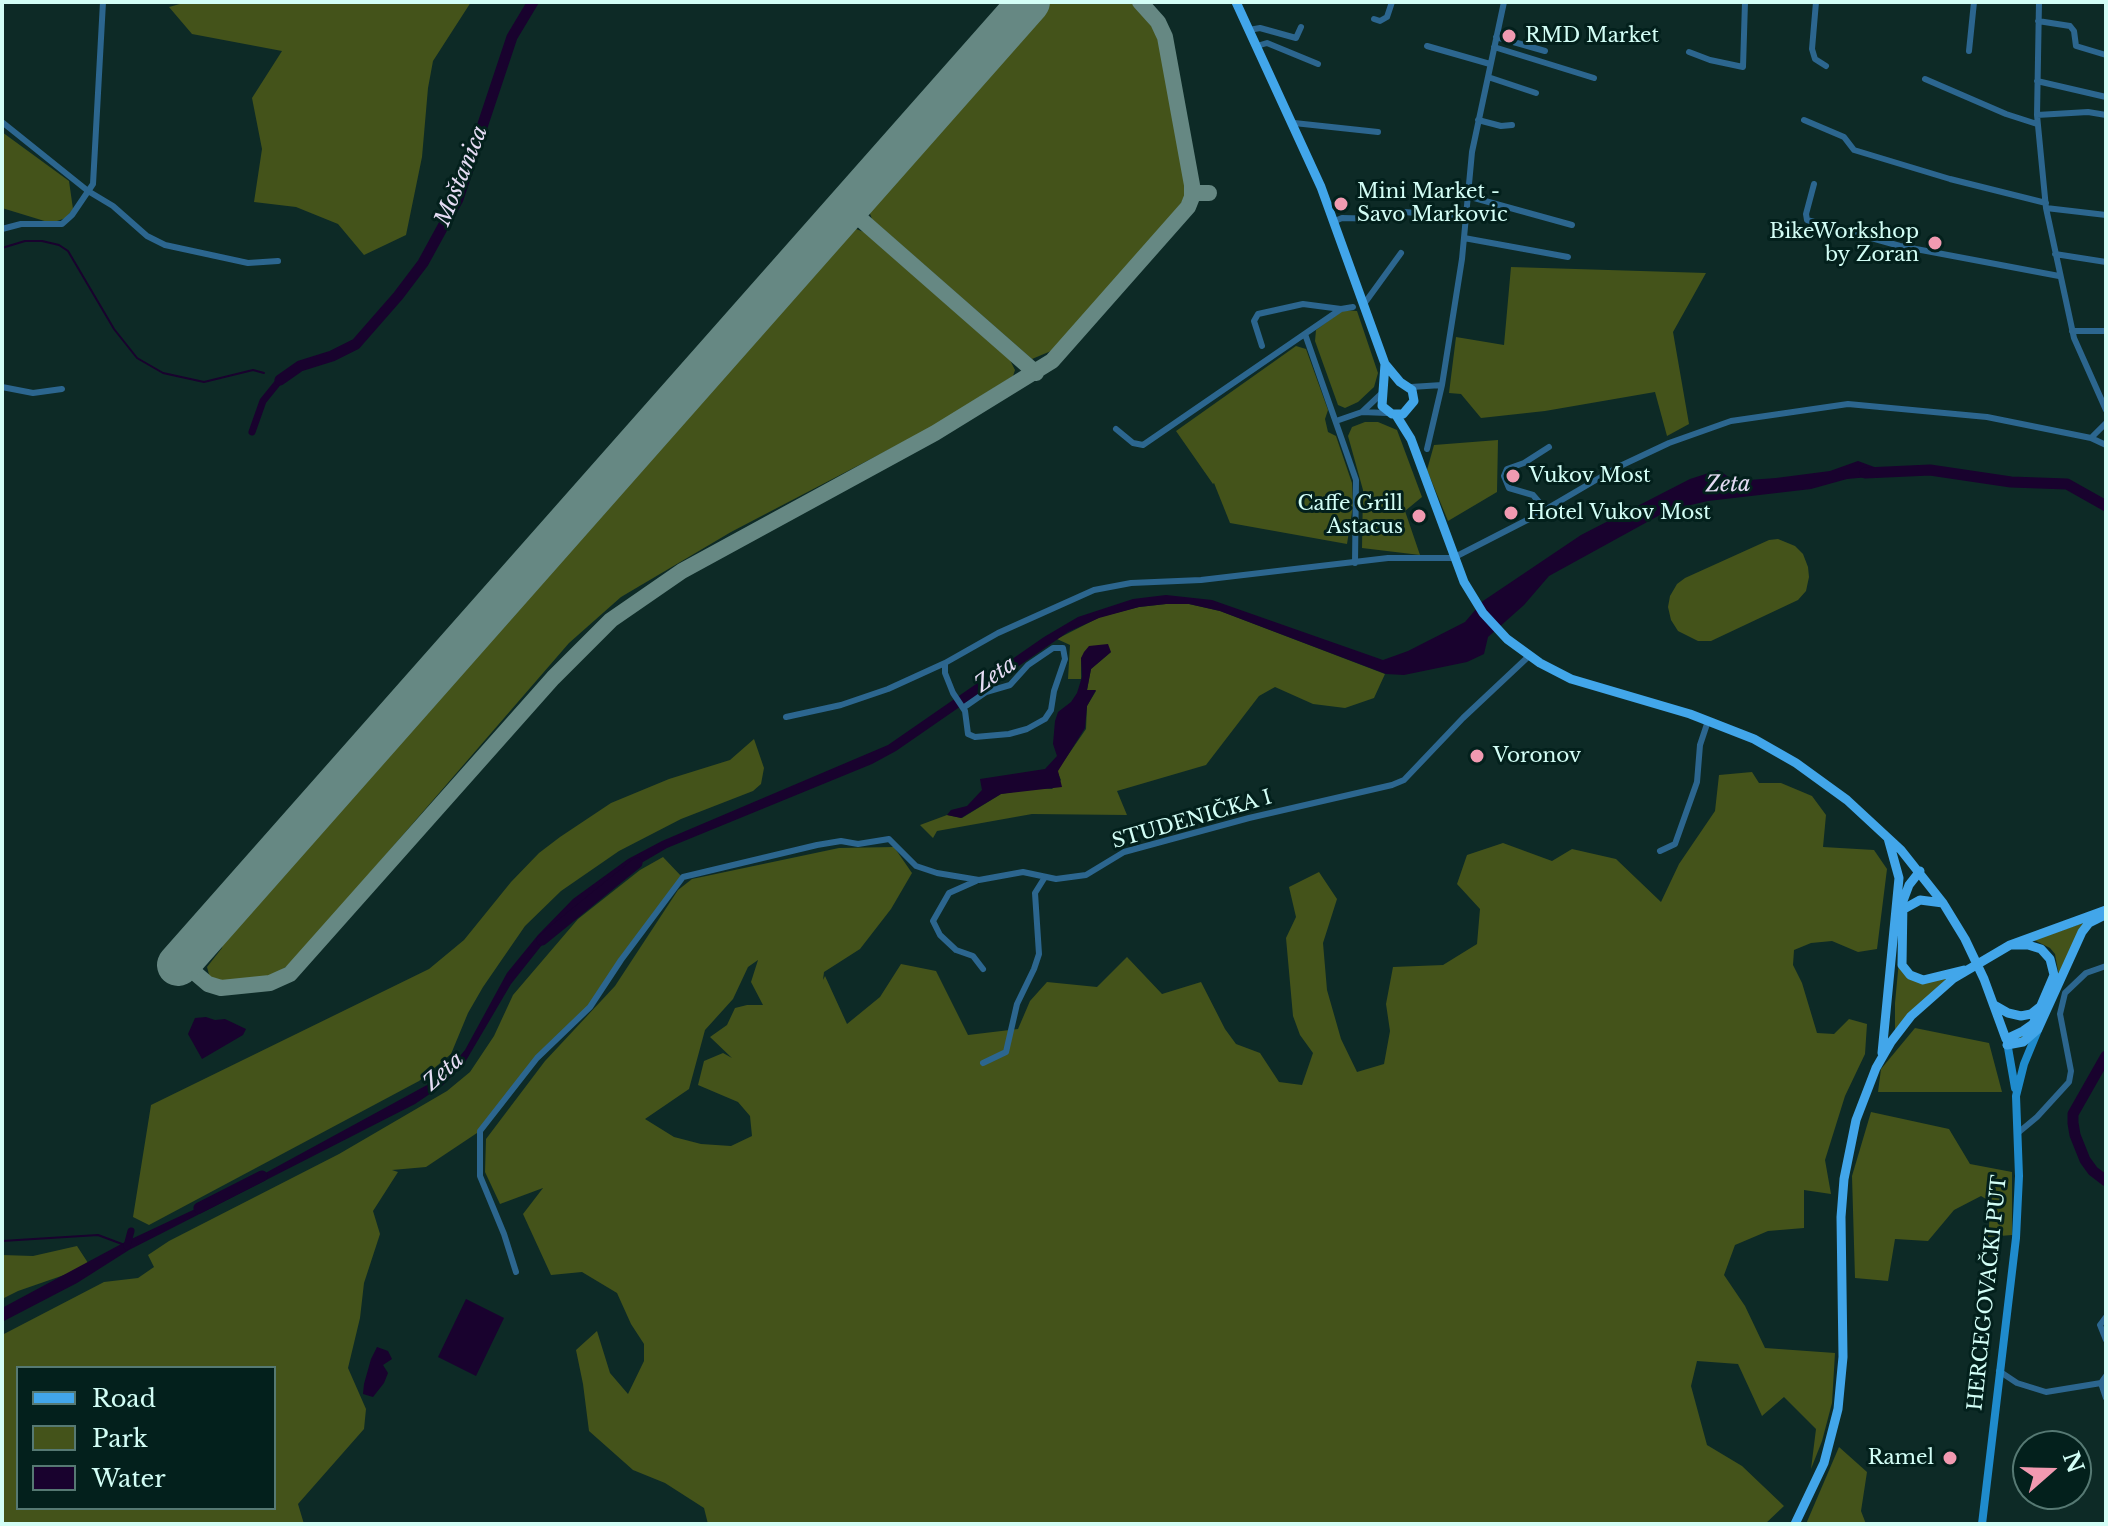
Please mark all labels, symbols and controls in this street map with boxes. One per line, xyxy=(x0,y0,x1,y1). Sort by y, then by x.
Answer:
place label: RMD Market xyxy=(1525,24,1659,48)
marker: RMD Market xyxy=(1500,27,1518,45)
water label: Moštanica xyxy=(430,122,494,230)
place label: Mini Market - Savo Markovic xyxy=(1357,180,1508,227)
marker: Mini Market - Savo Markovic xyxy=(1332,195,1350,213)
place label: BikeWorkshop by Zoran xyxy=(1769,220,1919,267)
marker: BikeWorkshop by Zoran xyxy=(1926,234,1944,252)
place label: Vukov Most xyxy=(1529,464,1651,488)
marker: Vukov Most xyxy=(1504,467,1522,485)
water label: Zeta xyxy=(1705,471,1751,499)
place label: Caffe Grill Astacus xyxy=(1298,492,1403,539)
place label: Hotel Vukov Most xyxy=(1527,501,1711,525)
marker: Hotel Vukov Most xyxy=(1502,504,1520,522)
marker: Caffe Grill Astacus xyxy=(1410,507,1428,525)
water label: Zeta xyxy=(970,651,1022,699)
place label: Voronov xyxy=(1493,744,1581,768)
marker: Voronov xyxy=(1468,747,1486,765)
street label: STUDENIČKA I xyxy=(1109,786,1275,854)
water label: Zeta xyxy=(418,1047,470,1097)
street label: HERCEGOVAČKI PUT xyxy=(1964,1174,2012,1412)
legend xyxy=(16,1366,276,1510)
text: Road xyxy=(92,1384,156,1413)
text: Park xyxy=(92,1424,148,1453)
north arrow xyxy=(2012,1430,2092,1510)
place label: Ramel xyxy=(1868,1446,1934,1470)
text: N xyxy=(2057,1448,2089,1477)
marker: Ramel xyxy=(1941,1449,1959,1467)
text: Water xyxy=(92,1464,166,1493)

